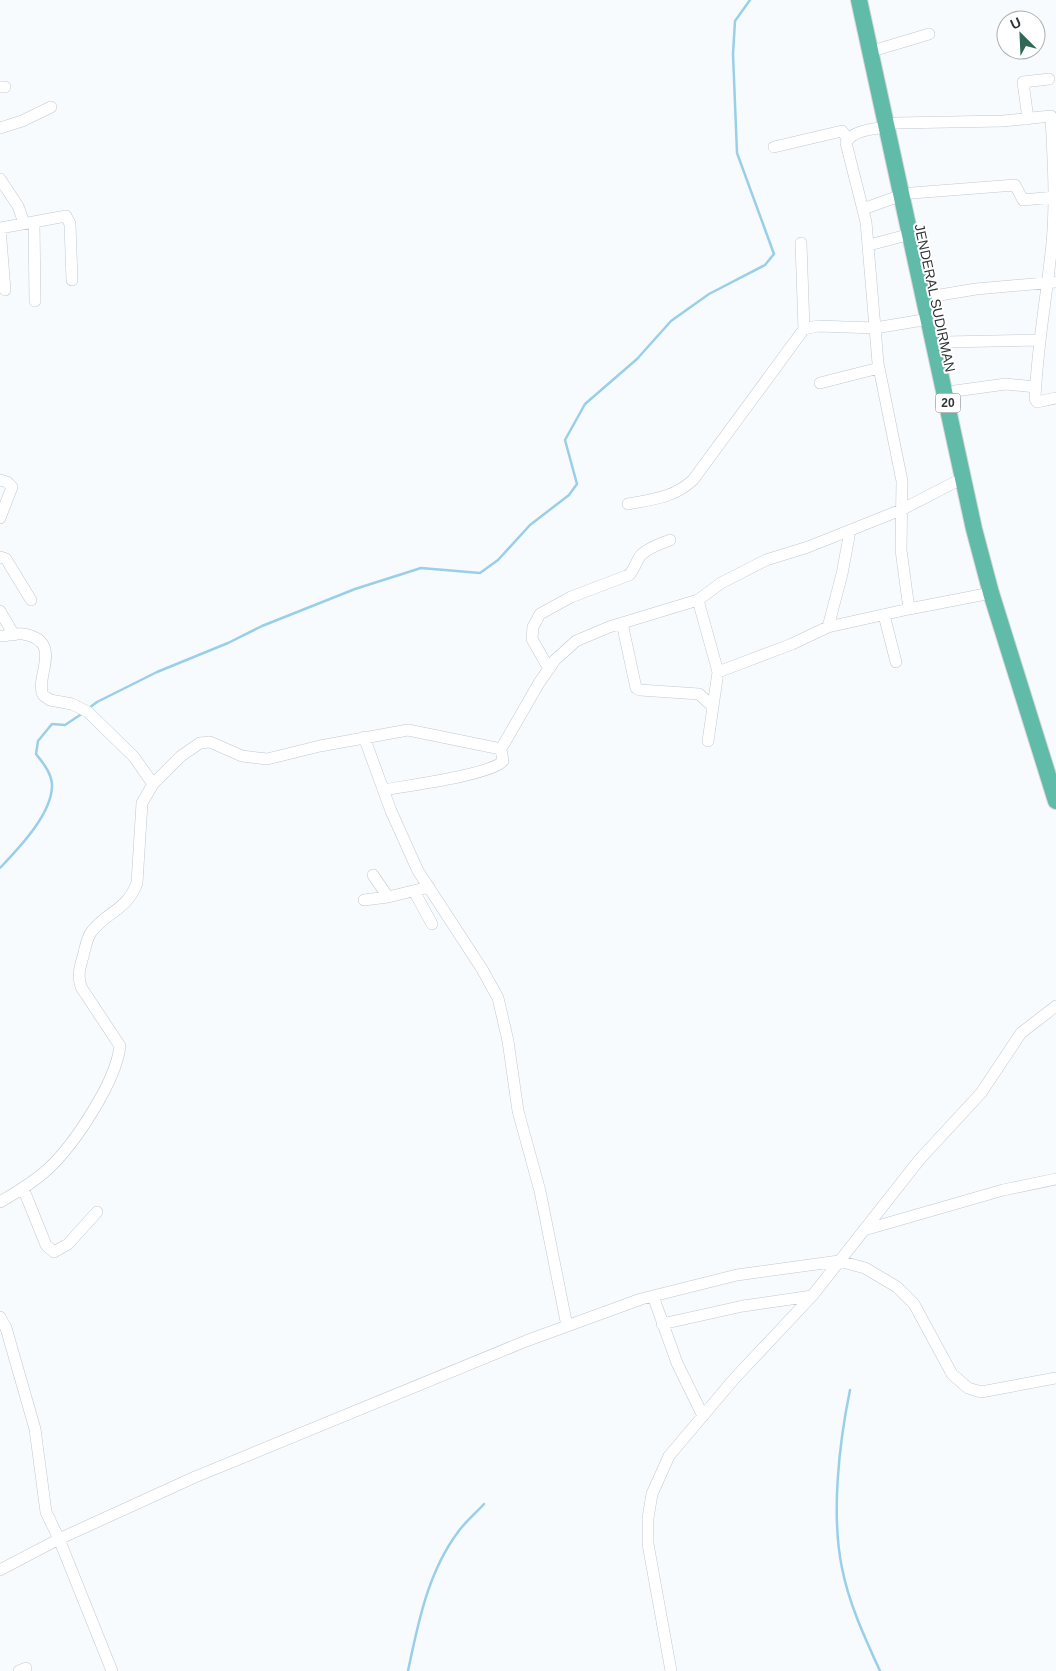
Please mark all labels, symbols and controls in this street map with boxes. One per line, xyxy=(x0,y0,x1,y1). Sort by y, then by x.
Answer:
north arrow xyxy=(996,10,1046,60)
text: U xyxy=(1008,14,1024,32)
street label: JENDERAL SUDIRMAN xyxy=(911,222,959,374)
road number: 20 xyxy=(936,393,960,412)

